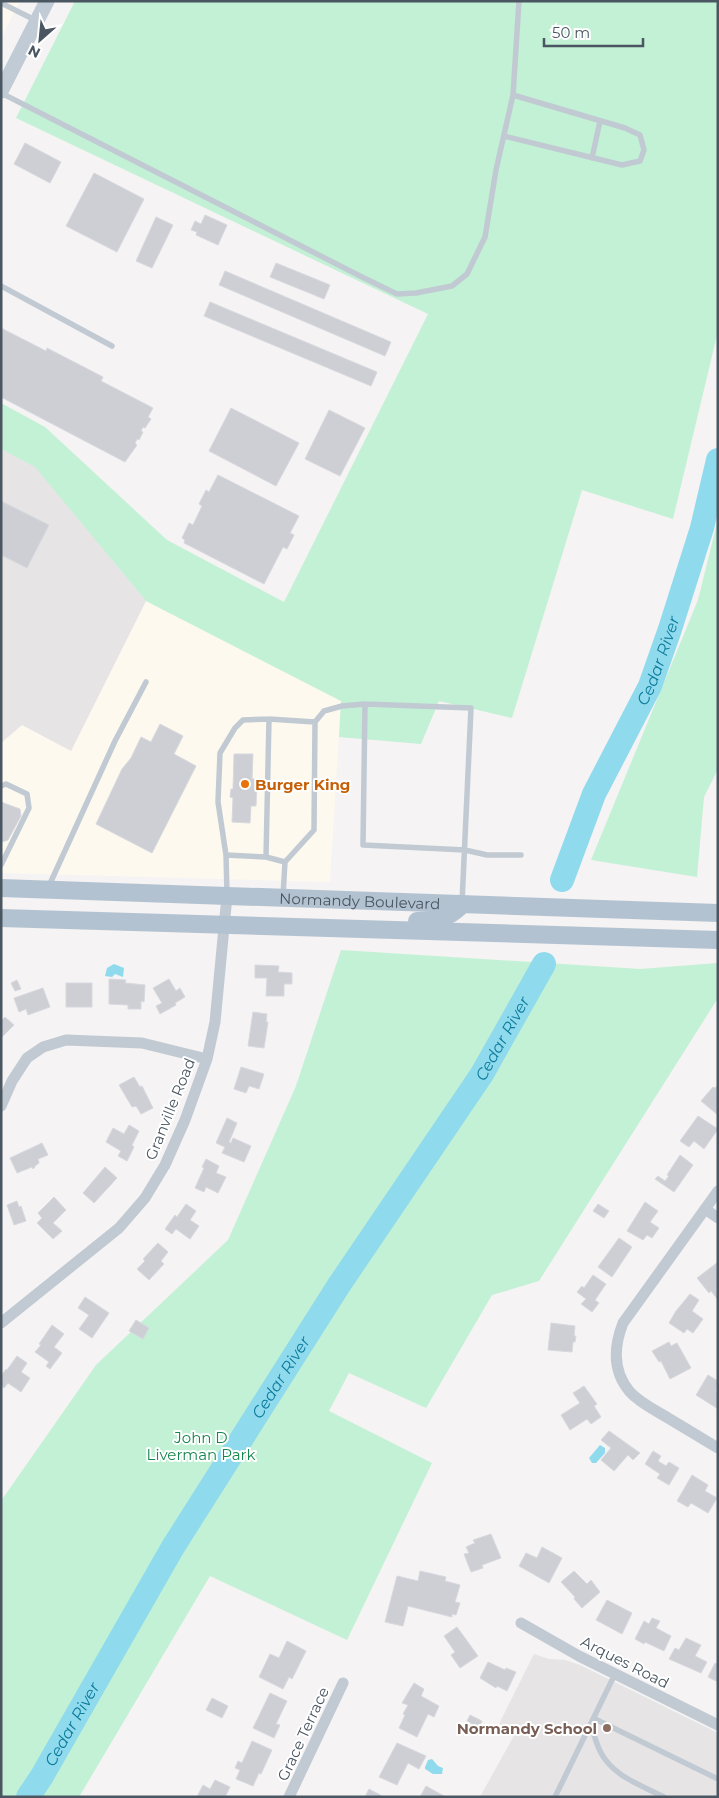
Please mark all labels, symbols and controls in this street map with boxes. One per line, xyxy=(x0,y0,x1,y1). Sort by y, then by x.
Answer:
north arrow xyxy=(15,15,65,65)
scale bar xyxy=(544,15,643,47)
text: 50 m xyxy=(552,23,590,42)
text: N xyxy=(25,41,43,62)
water label: Cedar River xyxy=(632,613,683,708)
place label: Burger King xyxy=(255,775,350,794)
marker: Burger King xyxy=(239,778,251,790)
street label: Normandy Boulevard xyxy=(279,888,441,913)
water label: Cedar River xyxy=(471,992,534,1084)
street label: Granville Road xyxy=(141,1055,199,1163)
water label: Cedar River xyxy=(247,1332,314,1422)
park label: John D Liverman Park xyxy=(147,1428,255,1464)
street label: Arques Road xyxy=(578,1632,672,1692)
water label: Cedar River xyxy=(40,1678,103,1769)
street label: Grace Terrace xyxy=(273,1684,333,1784)
place label: Normandy School xyxy=(457,1719,597,1738)
marker: Normandy School xyxy=(601,1722,613,1734)

